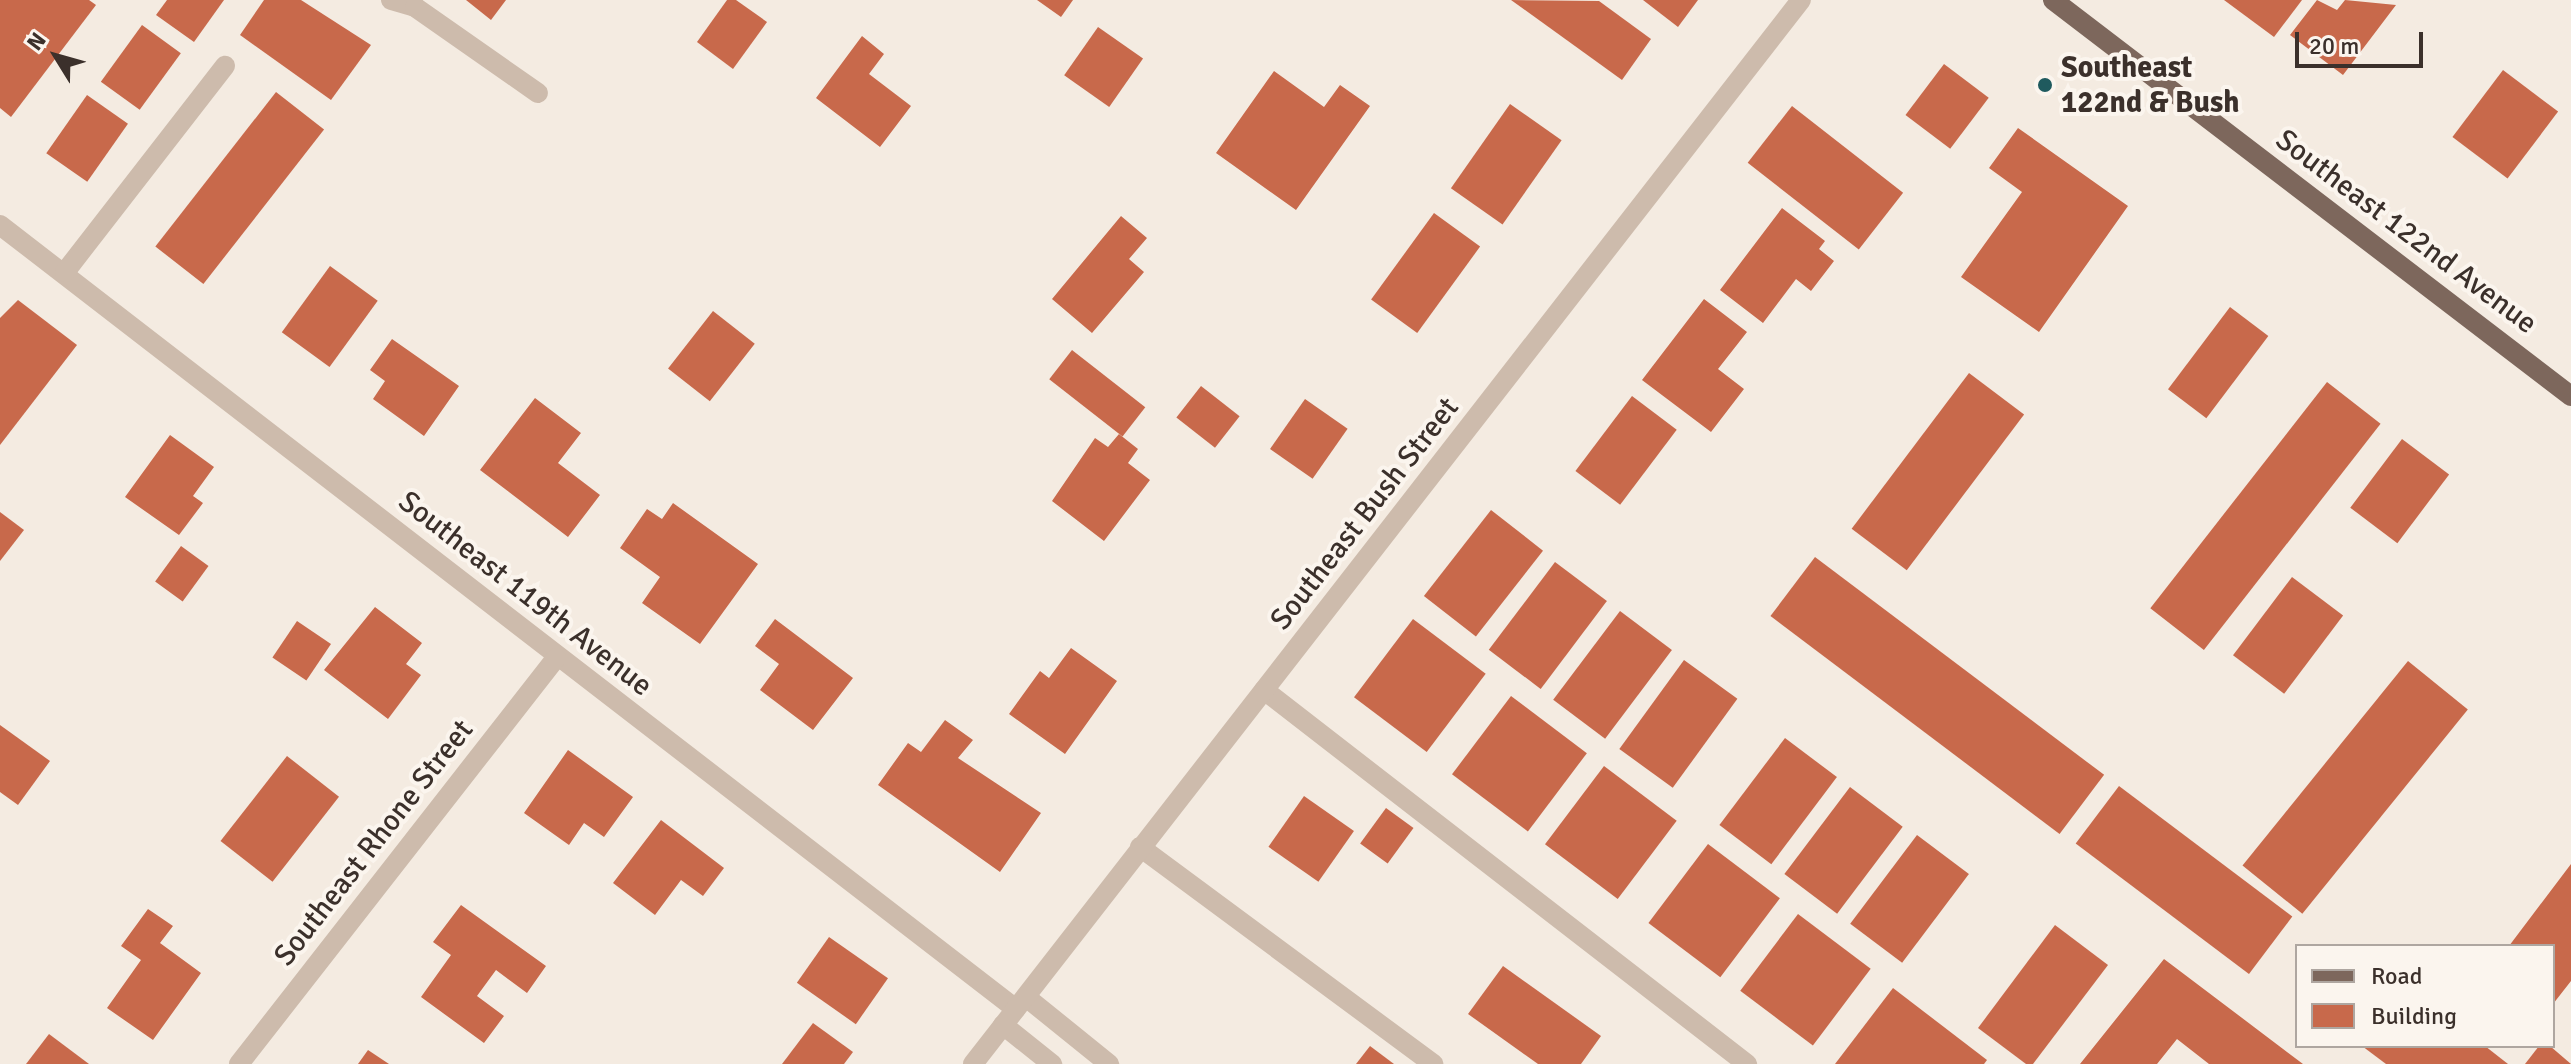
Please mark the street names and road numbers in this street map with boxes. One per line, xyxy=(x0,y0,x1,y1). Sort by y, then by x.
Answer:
street label: Southeast 122nd Avenue xyxy=(2268,122,2544,342)
street label: Southeast Bush Street xyxy=(1263,391,1467,637)
street label: Southeast 119th Avenue xyxy=(391,484,659,704)
street label: Southeast Rhone Street xyxy=(267,713,481,973)

